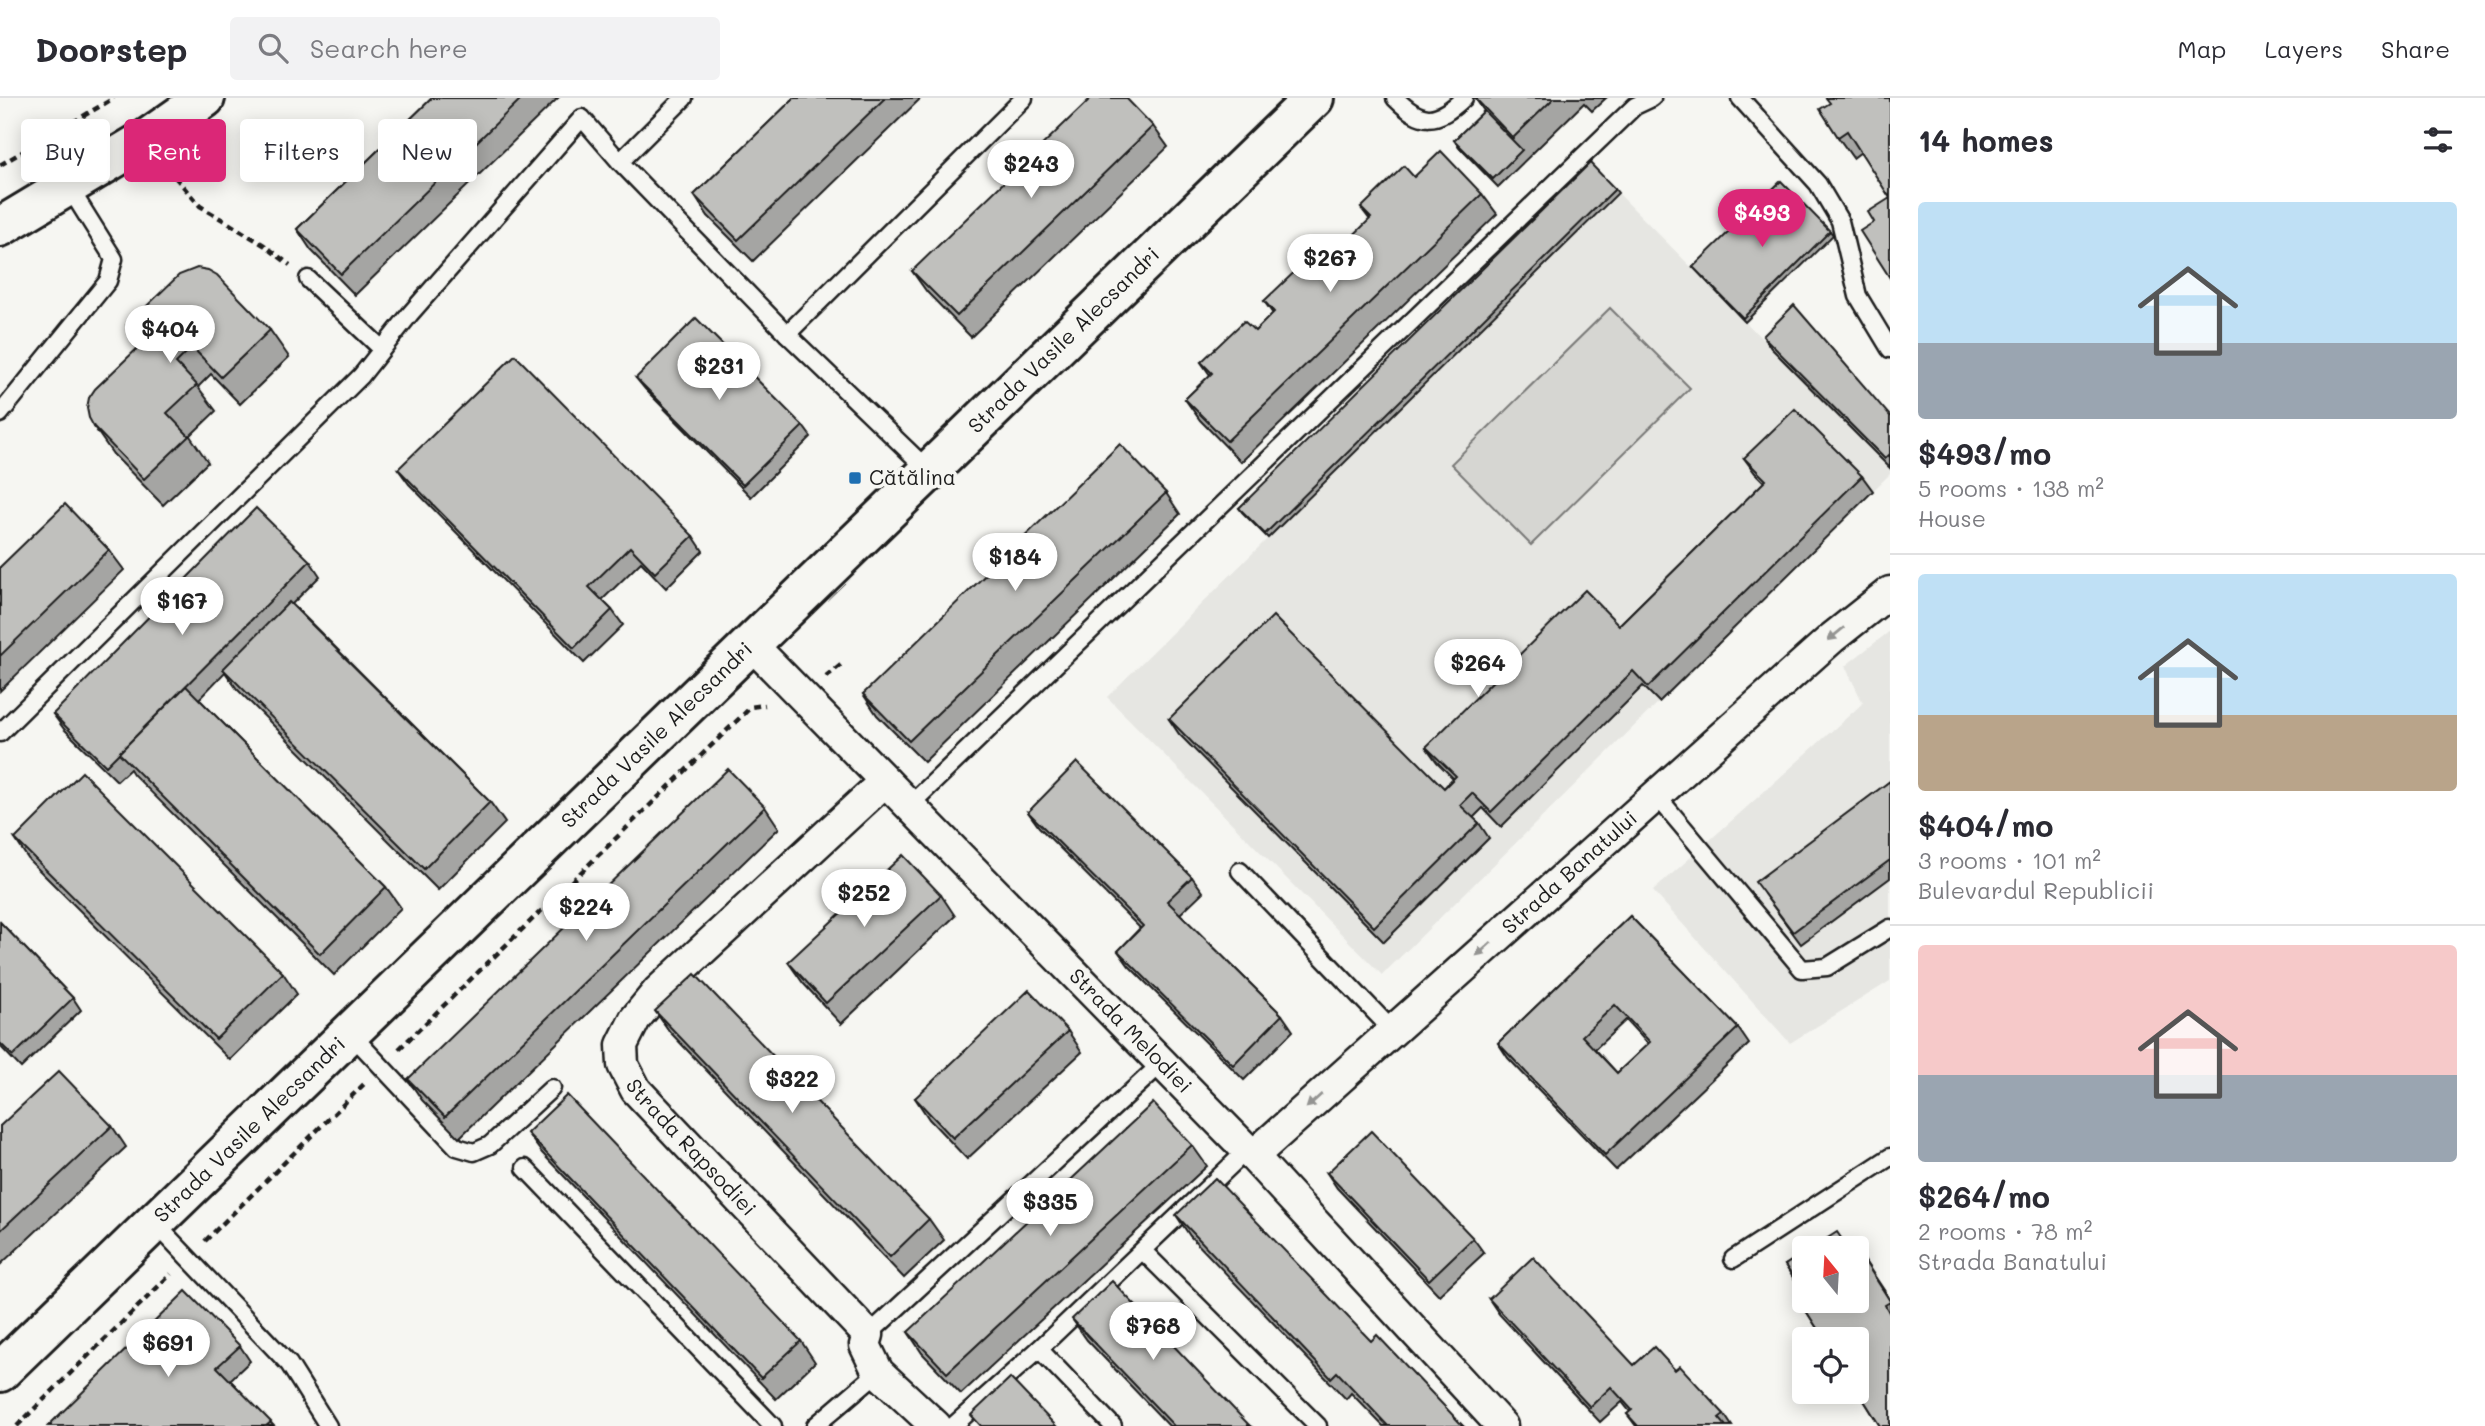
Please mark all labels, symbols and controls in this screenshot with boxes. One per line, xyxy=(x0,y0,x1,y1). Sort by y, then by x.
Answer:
search box xyxy=(230,17,720,80)
text: Doorstep xyxy=(35,27,188,70)
icon: search xyxy=(254,29,292,67)
text: Search here xyxy=(310,31,468,65)
text: Map xyxy=(2178,33,2226,64)
text: Layers xyxy=(2264,33,2343,64)
text: Share xyxy=(2381,33,2450,64)
chip: Buy xyxy=(21,119,110,182)
chip: Rent xyxy=(124,119,226,182)
chip: Filters xyxy=(240,119,364,182)
chip: New xyxy=(378,119,477,182)
text: 14 homes xyxy=(1918,120,2054,160)
icon: filters xyxy=(2419,121,2457,159)
pin: $243 xyxy=(990,140,1072,200)
text: $243 xyxy=(1003,148,1059,178)
pin: $493 xyxy=(1721,190,1803,249)
text: $493 xyxy=(1734,197,1790,227)
pin: $267 xyxy=(1289,234,1371,294)
street label: Strada Vasile Alecsandri xyxy=(961,240,1164,438)
text: $267 xyxy=(1303,242,1357,272)
icon: home xyxy=(2125,248,2251,374)
pin: $404 xyxy=(129,306,211,365)
text: $404 xyxy=(141,313,199,343)
pin: $231 xyxy=(678,342,760,402)
text: $231 xyxy=(693,350,745,380)
text: $493/mo xyxy=(1918,433,2051,473)
place label: Cătălina xyxy=(869,463,956,490)
marker: Cătălina xyxy=(847,470,863,486)
text: 5 rooms · 138 m² xyxy=(1918,473,2104,503)
text: House xyxy=(1918,503,1986,533)
pin: $184 xyxy=(974,533,1056,593)
text: $184 xyxy=(988,541,1042,571)
pin: $167 xyxy=(141,578,223,637)
text: $167 xyxy=(156,585,208,615)
icon: home xyxy=(2125,620,2251,746)
one-way arrow xyxy=(1828,627,1846,642)
street label: Strada Vasile Alecsandri xyxy=(554,635,757,833)
pin: $264 xyxy=(1437,640,1519,699)
text: $264 xyxy=(1450,647,1506,677)
street label: Strada Banatului xyxy=(1495,804,1642,939)
text: $404/mo xyxy=(1918,805,2053,845)
text: 3 rooms · 101 m² xyxy=(1918,845,2101,875)
pin: $252 xyxy=(823,870,905,929)
text: Bulevardul Republicii xyxy=(1918,875,2154,905)
text: $252 xyxy=(837,877,891,907)
pin: $224 xyxy=(545,884,627,943)
text: $224 xyxy=(559,891,613,921)
one-way arrow xyxy=(1475,941,1493,957)
street label: Strada Melodiei xyxy=(1064,962,1199,1098)
icon: home xyxy=(2125,991,2251,1117)
street label: Strada Vasile Alecsandri xyxy=(147,1030,350,1228)
pin: $322 xyxy=(751,1056,833,1115)
text: $322 xyxy=(765,1063,819,1093)
street label: Strada Rapsodiei xyxy=(621,1074,763,1221)
one-way arrow xyxy=(1306,1093,1323,1108)
text: $264/mo xyxy=(1918,1176,2050,1216)
pin: $335 xyxy=(1009,1178,1091,1238)
text: $335 xyxy=(1022,1186,1078,1216)
text: 2 rooms · 78 m² xyxy=(1918,1216,2092,1246)
north arrow xyxy=(1792,1236,1869,1312)
map controls xyxy=(1792,1236,1869,1404)
text: Strada Banatului xyxy=(1918,1246,2107,1276)
pin: $768 xyxy=(1112,1302,1194,1362)
text: $768 xyxy=(1125,1310,1181,1340)
pin: $691 xyxy=(127,1320,209,1379)
text: $691 xyxy=(142,1327,194,1357)
button: locate xyxy=(1792,1327,1869,1404)

